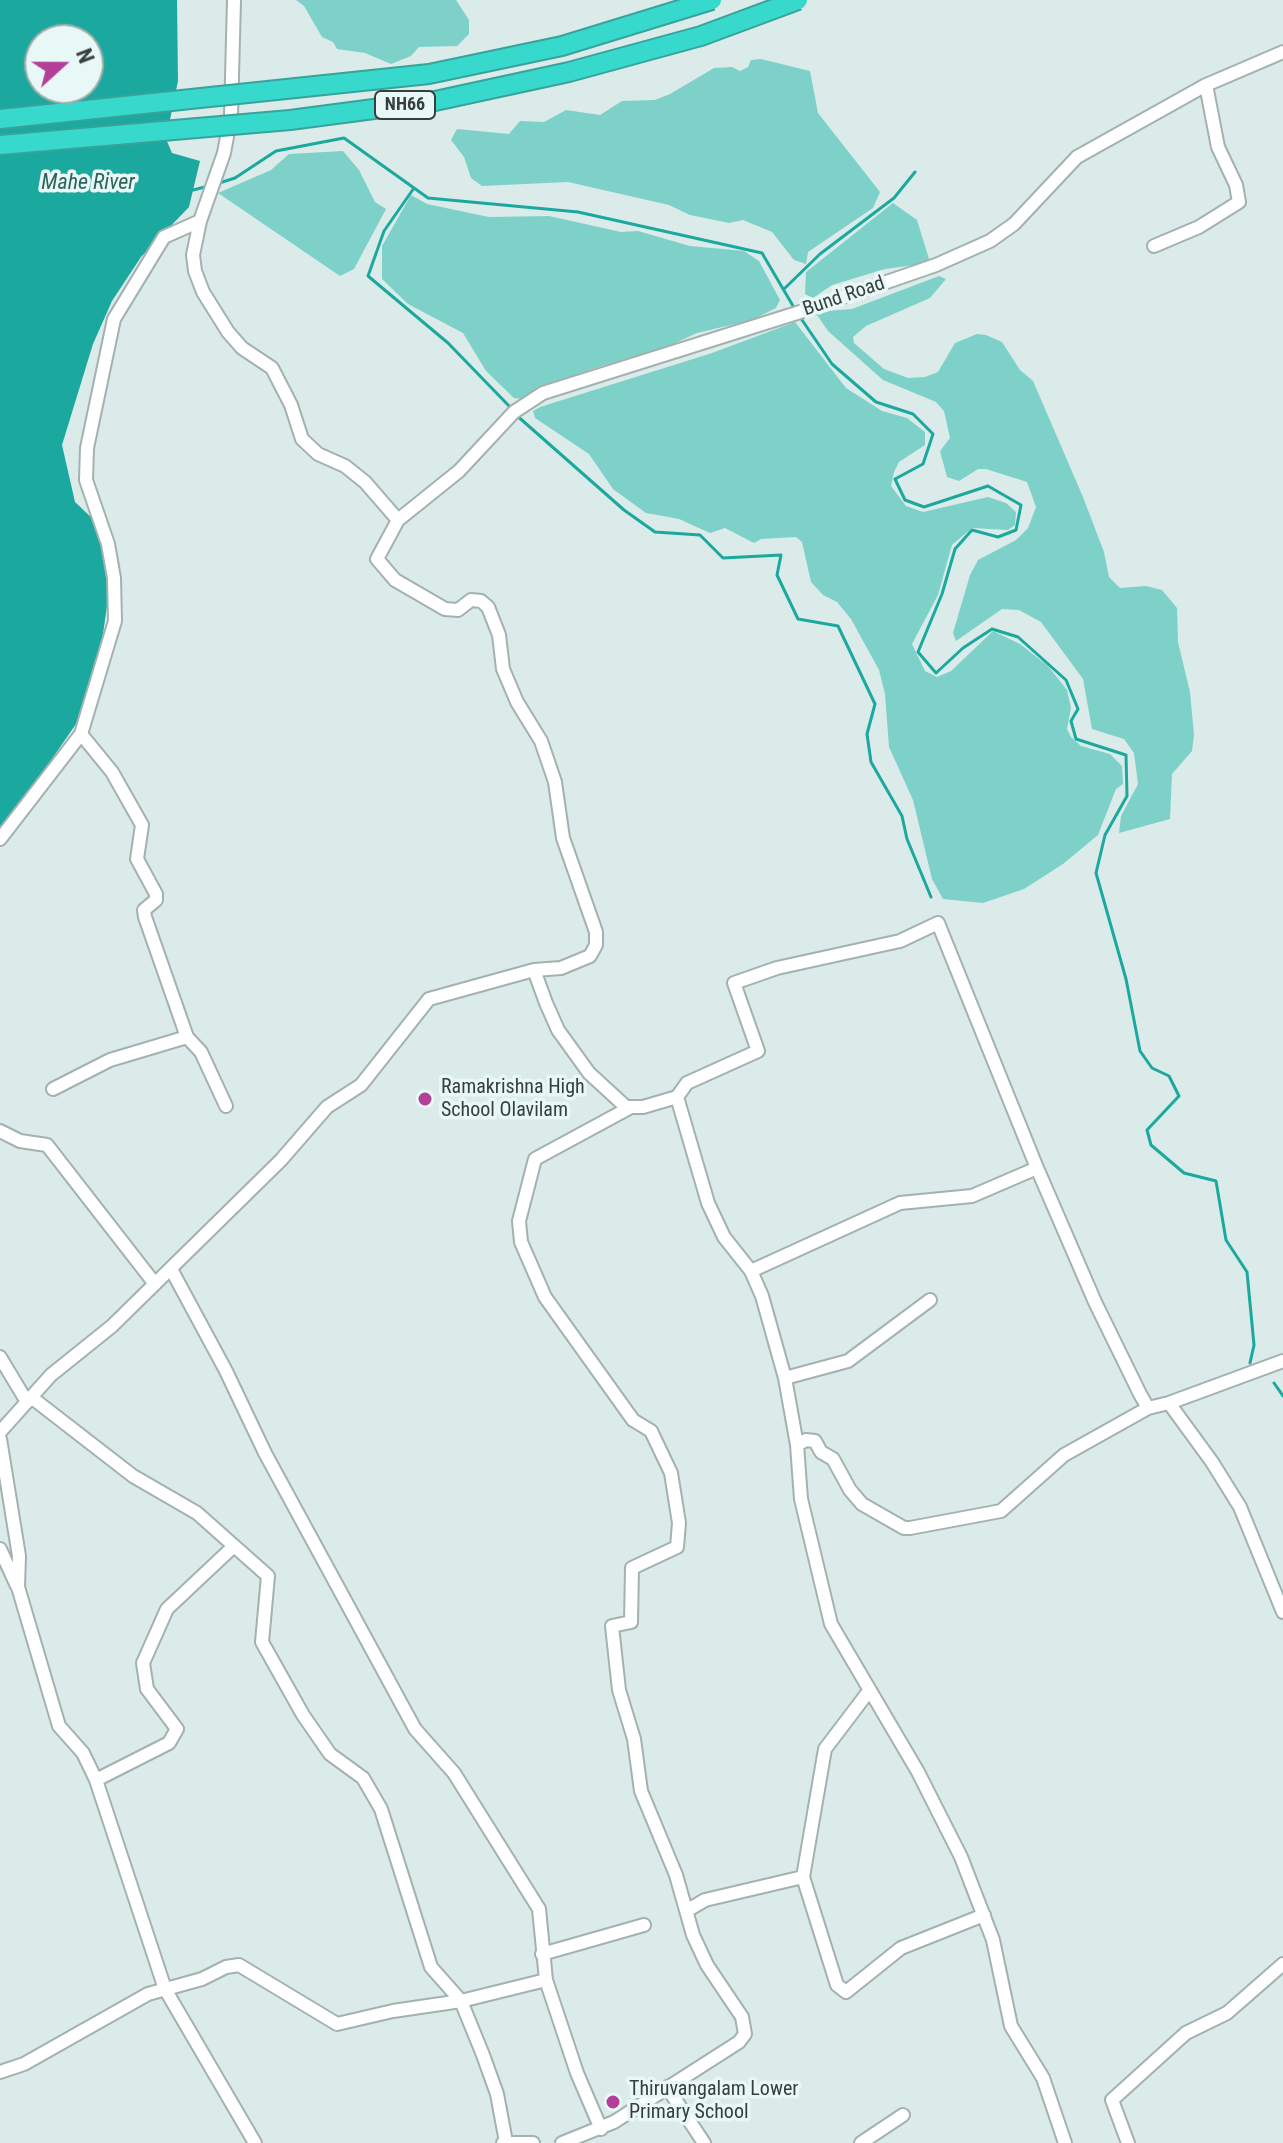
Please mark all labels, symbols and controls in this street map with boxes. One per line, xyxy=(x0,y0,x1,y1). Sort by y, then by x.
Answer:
north arrow xyxy=(24,24,104,104)
text: N xyxy=(71,45,99,67)
road number: NH66 xyxy=(375,91,435,119)
water label: Mahe River xyxy=(41,170,135,196)
street label: Bund Road xyxy=(800,272,888,322)
place label: Ramakrishna High School Olavilam xyxy=(441,1076,585,1123)
marker: Ramakrishna High School Olavilam xyxy=(416,1090,434,1108)
place label: Thiruvangalam Lower Primary School xyxy=(629,2078,798,2125)
marker: Thiruvangalam Lower Primary School xyxy=(604,2093,622,2111)

